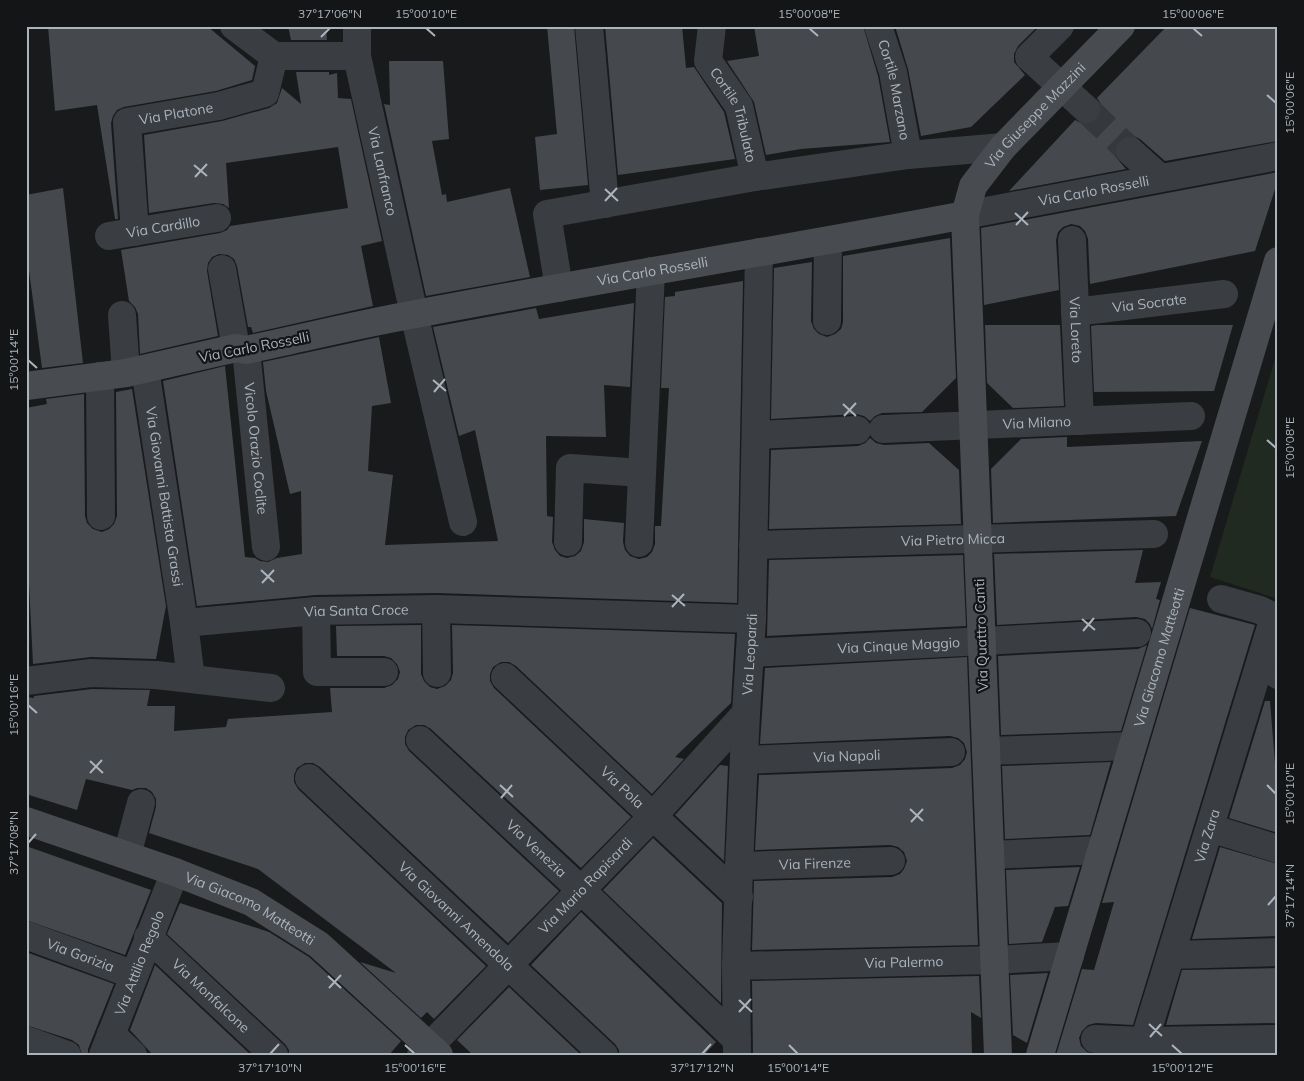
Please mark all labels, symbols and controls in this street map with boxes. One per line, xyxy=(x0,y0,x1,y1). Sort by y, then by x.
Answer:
text: 37°17'06"N xyxy=(298,6,362,21)
text: 15°00'10"E xyxy=(395,6,457,21)
text: 15°00'08"E xyxy=(778,6,840,21)
text: 15°00'06"E xyxy=(1162,6,1224,21)
street label: Cortile Marzano xyxy=(874,37,914,142)
street label: Via Giuseppe Mazzini xyxy=(981,59,1090,172)
street label: Cortile Tribulato xyxy=(706,64,760,164)
text: 15°00'06"E xyxy=(1282,72,1297,134)
street label: Via Platone xyxy=(138,98,214,129)
street label: Via Lanfranco xyxy=(364,125,401,217)
street label: Via Carlo Rosselli xyxy=(1037,172,1151,210)
street label: Via Cardillo xyxy=(125,212,201,242)
street label: Via Carlo Rosselli xyxy=(596,253,709,290)
street label: Via Socrate xyxy=(1111,290,1188,316)
street label: Via Loreto xyxy=(1066,296,1086,363)
street label: Via Carlo Rosselli xyxy=(197,327,311,367)
text: 15°00'14"E xyxy=(6,329,21,391)
street label: Vicolo Orazio Coclite xyxy=(240,382,272,515)
street label: Via Giovanni Battista Grassi xyxy=(142,405,187,588)
street label: Via Milano xyxy=(1002,412,1071,433)
text: 15°00'08"E xyxy=(1282,417,1297,479)
street label: Via Pietro Micca xyxy=(901,529,1005,550)
street label: Via Quattro Canti xyxy=(970,578,992,692)
street label: Via Giacomo Matteotti xyxy=(1130,586,1189,729)
street label: Via Santa Croce xyxy=(303,600,409,621)
street label: Via Leopardi xyxy=(738,613,761,696)
street label: Via Cinque Maggio xyxy=(837,633,961,657)
text: 15°00'16"E xyxy=(6,674,21,736)
street label: Via Napoli xyxy=(813,746,881,766)
street label: Via Pola xyxy=(597,762,648,812)
text: 15°00'10"E xyxy=(1282,763,1297,825)
street label: Via Zara xyxy=(1190,807,1224,865)
text: 37°17'08"N xyxy=(6,811,21,875)
street label: Via Venezia xyxy=(502,816,570,881)
street label: Via Mario Rapisardi xyxy=(534,834,636,938)
street label: Via Firenze xyxy=(779,853,851,874)
street label: Via Giovanni Amendola xyxy=(395,858,518,975)
text: 37°17'14"N xyxy=(1282,864,1297,928)
street label: Via Giacomo Matteotti xyxy=(182,868,318,949)
street label: Via Attilio Regolo xyxy=(110,908,168,1018)
street label: Via Gorizia xyxy=(44,934,117,976)
street label: Via Palermo xyxy=(864,952,944,972)
street label: Via Monfalcone xyxy=(168,955,254,1037)
text: 37°17'10"N xyxy=(238,1060,302,1075)
text: 15°00'16"E xyxy=(384,1060,446,1075)
text: 37°17'12"N xyxy=(670,1060,734,1075)
text: 15°00'14"E xyxy=(767,1060,829,1075)
text: 15°00'12"E xyxy=(1151,1060,1213,1075)

